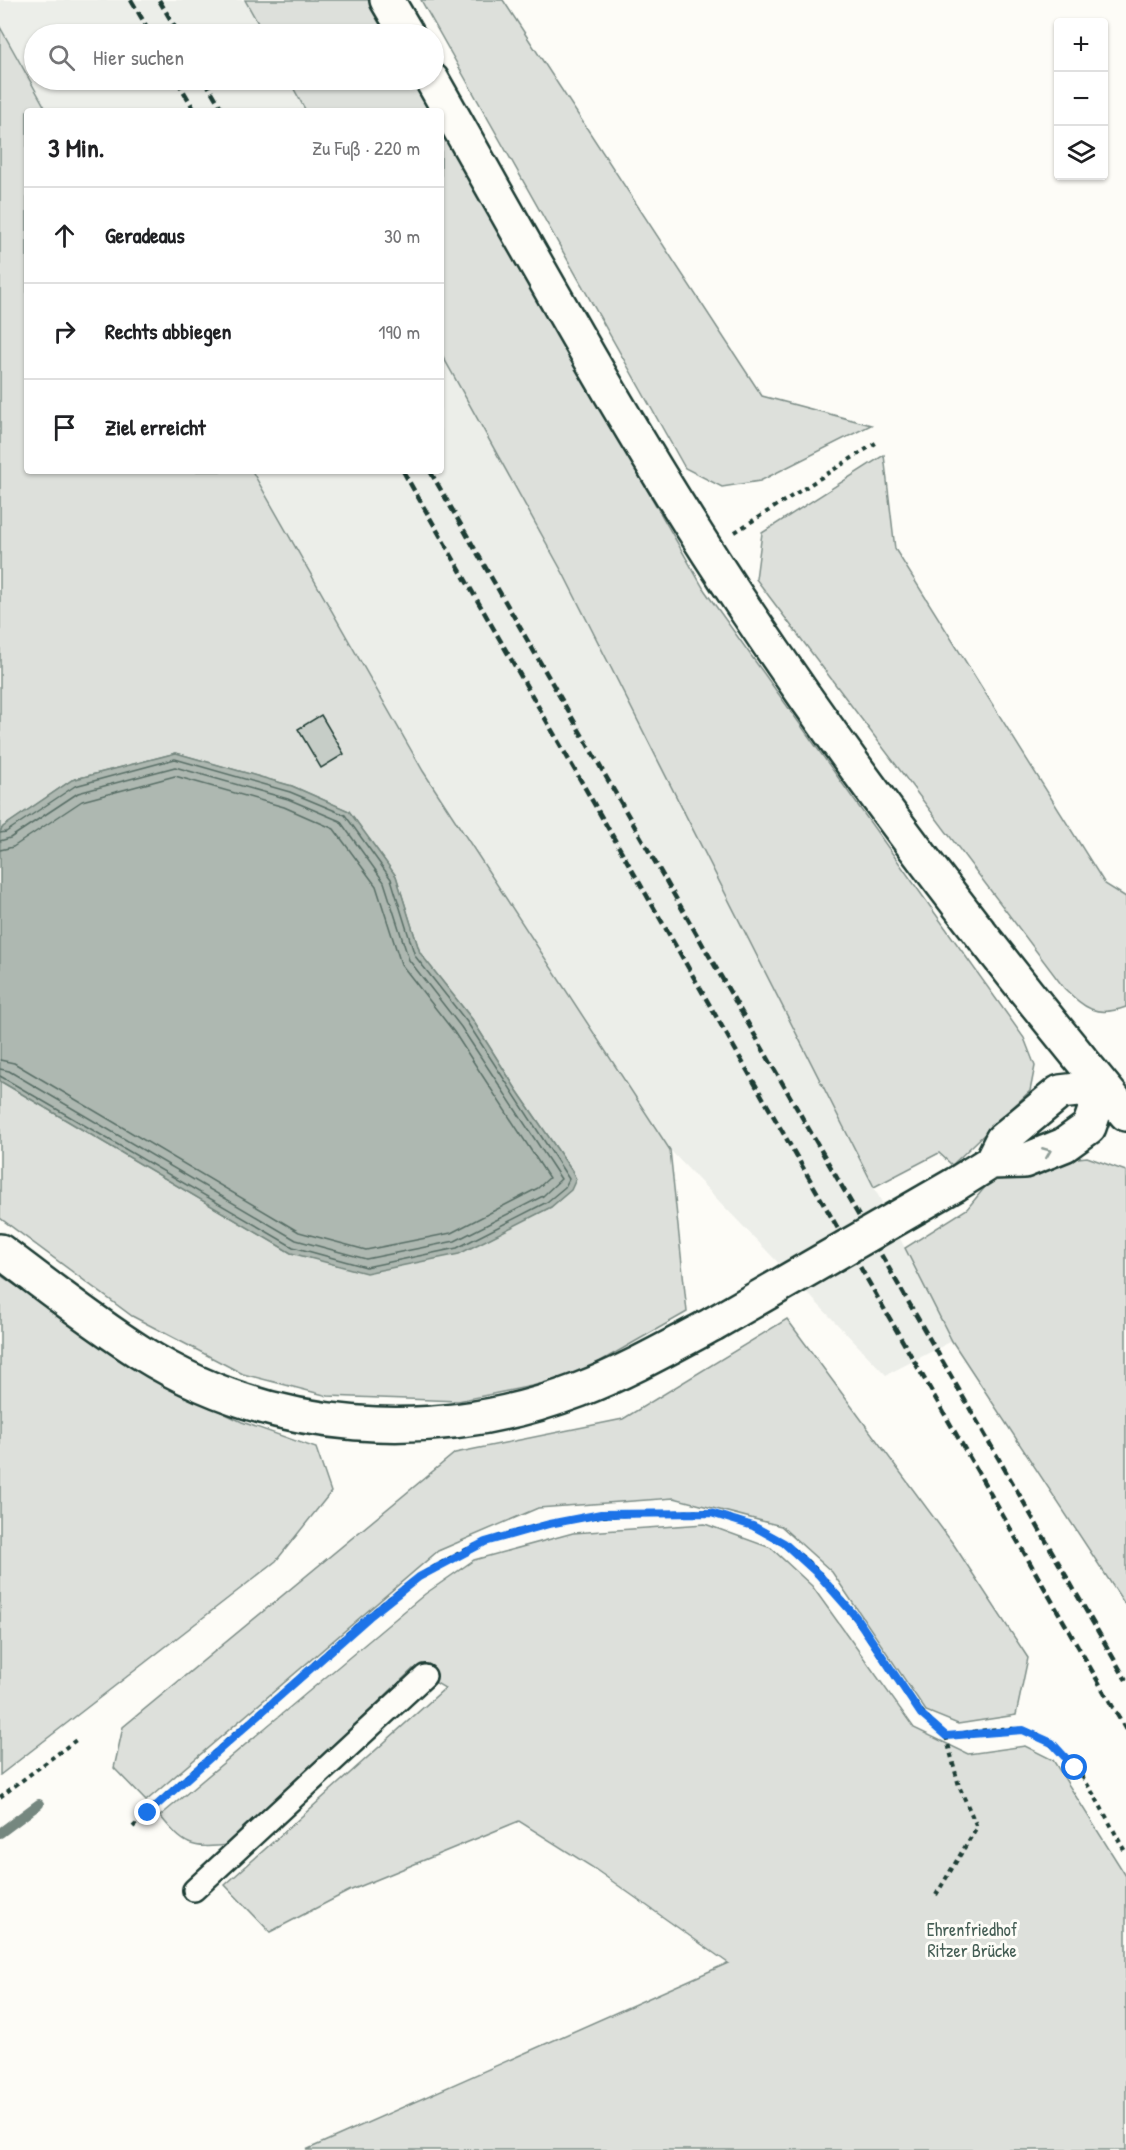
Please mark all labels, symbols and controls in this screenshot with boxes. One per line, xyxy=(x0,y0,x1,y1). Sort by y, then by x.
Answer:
map controls xyxy=(1054,18,1108,180)
button: + xyxy=(1054,18,1108,72)
search box xyxy=(24,24,444,90)
icon: search xyxy=(45,41,78,74)
text: Hier suchen xyxy=(93,42,184,72)
button: − xyxy=(1054,72,1108,126)
button: layers xyxy=(1054,126,1108,180)
text: 3 Min. xyxy=(48,130,104,165)
text: Zu Fuß · 220 m xyxy=(312,134,420,161)
icon: ahead xyxy=(48,219,81,252)
text: Geradeaus xyxy=(105,220,185,250)
text: 30 m xyxy=(384,222,420,249)
icon: right xyxy=(48,315,81,348)
text: Rechts abbiegen xyxy=(105,316,232,346)
text: 190 m xyxy=(378,318,420,345)
icon: arrive xyxy=(48,411,81,444)
text: Ziel erreicht xyxy=(105,412,205,442)
one-way arrow xyxy=(1042,1146,1052,1159)
route start xyxy=(1061,1754,1087,1780)
route end xyxy=(134,1799,160,1825)
park label: Ehrenfriedhof Ritzer Brücke xyxy=(927,1917,1018,1963)

